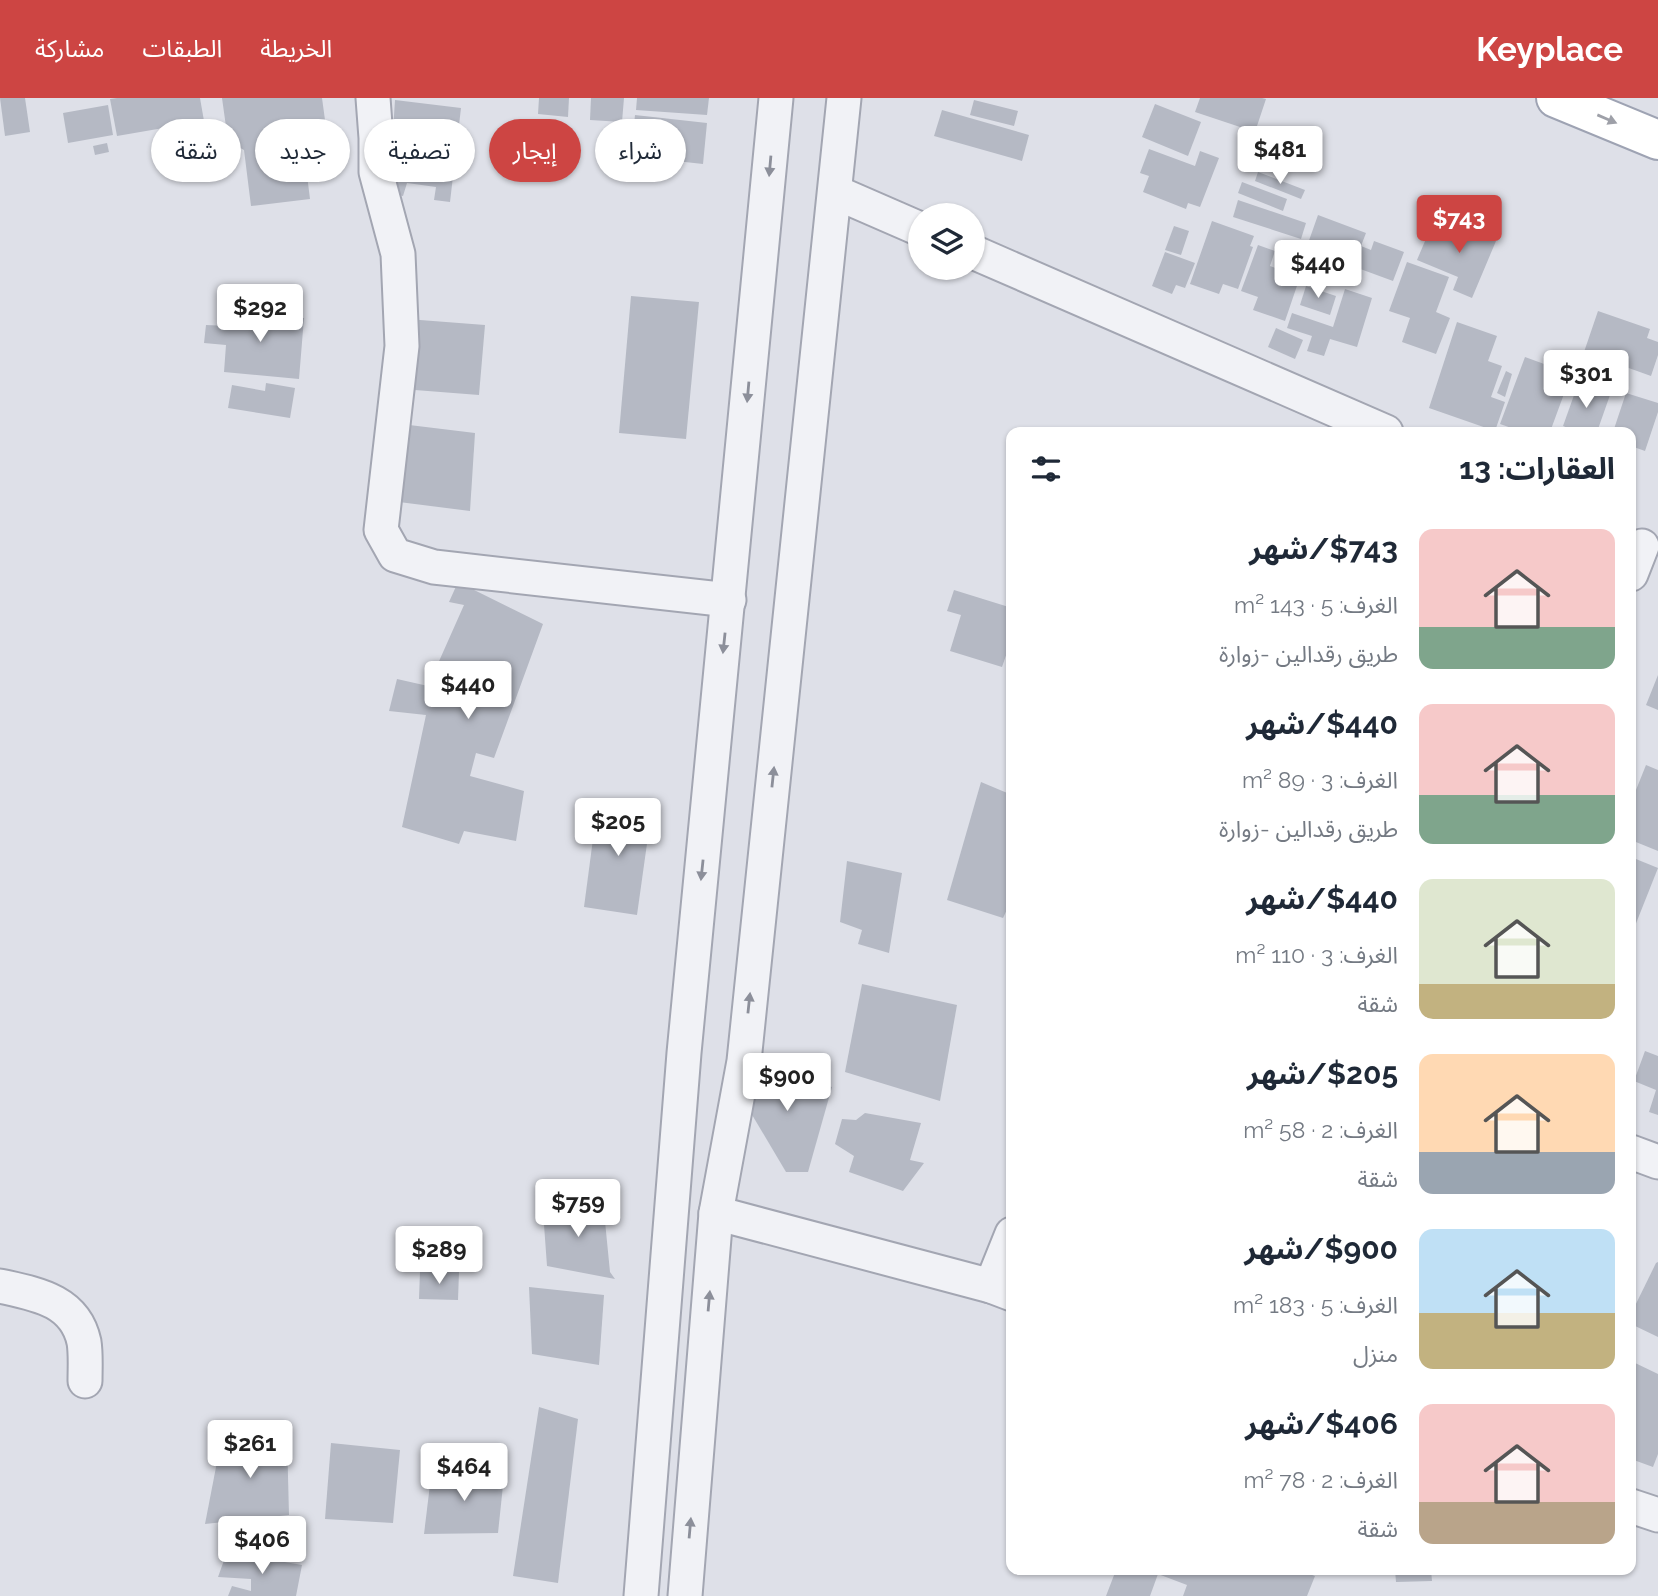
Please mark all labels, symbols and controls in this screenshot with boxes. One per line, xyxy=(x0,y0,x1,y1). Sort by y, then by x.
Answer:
text: Keyplace xyxy=(1476,30,1623,69)
text: مشاركة xyxy=(35,34,104,63)
text: الطبقات xyxy=(142,34,222,63)
text: الخريطة xyxy=(260,34,332,63)
one-way arrow xyxy=(1597,113,1617,125)
chip: شقة xyxy=(151,119,241,182)
chip: جديد xyxy=(255,119,350,182)
chip: تصفية xyxy=(364,119,475,182)
chip: إيجار xyxy=(489,119,581,182)
chip: شراء xyxy=(595,119,686,182)
pin: $481 xyxy=(1239,126,1321,186)
text: $481 xyxy=(1254,135,1306,162)
one-way arrow xyxy=(764,155,775,177)
pin: $743 xyxy=(1418,195,1500,255)
map controls xyxy=(908,203,985,280)
button: layers xyxy=(908,203,985,280)
text: $743 xyxy=(1433,204,1485,231)
pin: $440 xyxy=(1277,240,1359,300)
text: $440 xyxy=(1291,249,1345,276)
pin: $292 xyxy=(219,285,301,344)
text: $292 xyxy=(233,293,287,320)
pin: $301 xyxy=(1545,350,1627,410)
text: $301 xyxy=(1560,359,1612,386)
one-way arrow xyxy=(743,382,754,404)
icon: filters xyxy=(1027,450,1065,488)
text: العقارات: 13 xyxy=(1459,451,1615,486)
text: $743/شهر xyxy=(1249,531,1398,566)
icon: home xyxy=(1475,557,1559,641)
text: الغرف: 5 · 143 m² xyxy=(1234,591,1398,618)
one-way arrow xyxy=(719,632,730,654)
text: طريق رقدالين -زوارة xyxy=(1219,640,1398,667)
pin: $440 xyxy=(427,662,509,721)
text: $440 xyxy=(441,670,495,697)
text: $440/شهر xyxy=(1246,706,1398,741)
icon: home xyxy=(1475,732,1559,816)
one-way arrow xyxy=(768,766,779,788)
text: الغرف: 3 · 89 m² xyxy=(1242,766,1398,793)
pin: $205 xyxy=(577,798,659,858)
text: $205 xyxy=(591,807,645,834)
text: طريق رقدالين -زوارة xyxy=(1219,815,1398,842)
one-way arrow xyxy=(696,859,707,881)
text: $440/شهر xyxy=(1246,881,1398,916)
icon: home xyxy=(1475,907,1559,991)
text: الغرف: 3 · 110 m² xyxy=(1235,941,1398,968)
text: شقة xyxy=(1357,990,1398,1017)
one-way arrow xyxy=(744,992,755,1014)
pin: $900 xyxy=(746,1054,828,1113)
text: $205/شهر xyxy=(1247,1056,1398,1091)
text: $900 xyxy=(759,1062,815,1089)
icon: home xyxy=(1475,1082,1559,1166)
text: الغرف: 2 · 58 m² xyxy=(1243,1116,1398,1143)
text: شقة xyxy=(1357,1165,1398,1192)
pin: $759 xyxy=(537,1180,619,1239)
text: $759 xyxy=(551,1188,605,1215)
pin: $289 xyxy=(398,1226,480,1286)
text: $900/شهر xyxy=(1244,1231,1398,1266)
text: $289 xyxy=(412,1235,467,1262)
icon: home xyxy=(1475,1257,1559,1341)
one-way arrow xyxy=(704,1290,715,1312)
text: الغرف: 5 · 183 m² xyxy=(1233,1291,1398,1318)
text: منزل xyxy=(1353,1340,1398,1367)
text: $406/شهر xyxy=(1245,1406,1398,1441)
pin: $261 xyxy=(209,1420,291,1480)
text: $261 xyxy=(224,1429,276,1456)
icon: home xyxy=(1475,1432,1559,1516)
pin: $464 xyxy=(423,1444,505,1503)
text: $464 xyxy=(437,1452,491,1479)
text: الغرف: 2 · 78 m² xyxy=(1243,1466,1398,1493)
text: شقة xyxy=(1357,1515,1398,1542)
pin: $406 xyxy=(221,1516,303,1576)
one-way arrow xyxy=(685,1517,696,1539)
text: $406 xyxy=(234,1525,290,1552)

